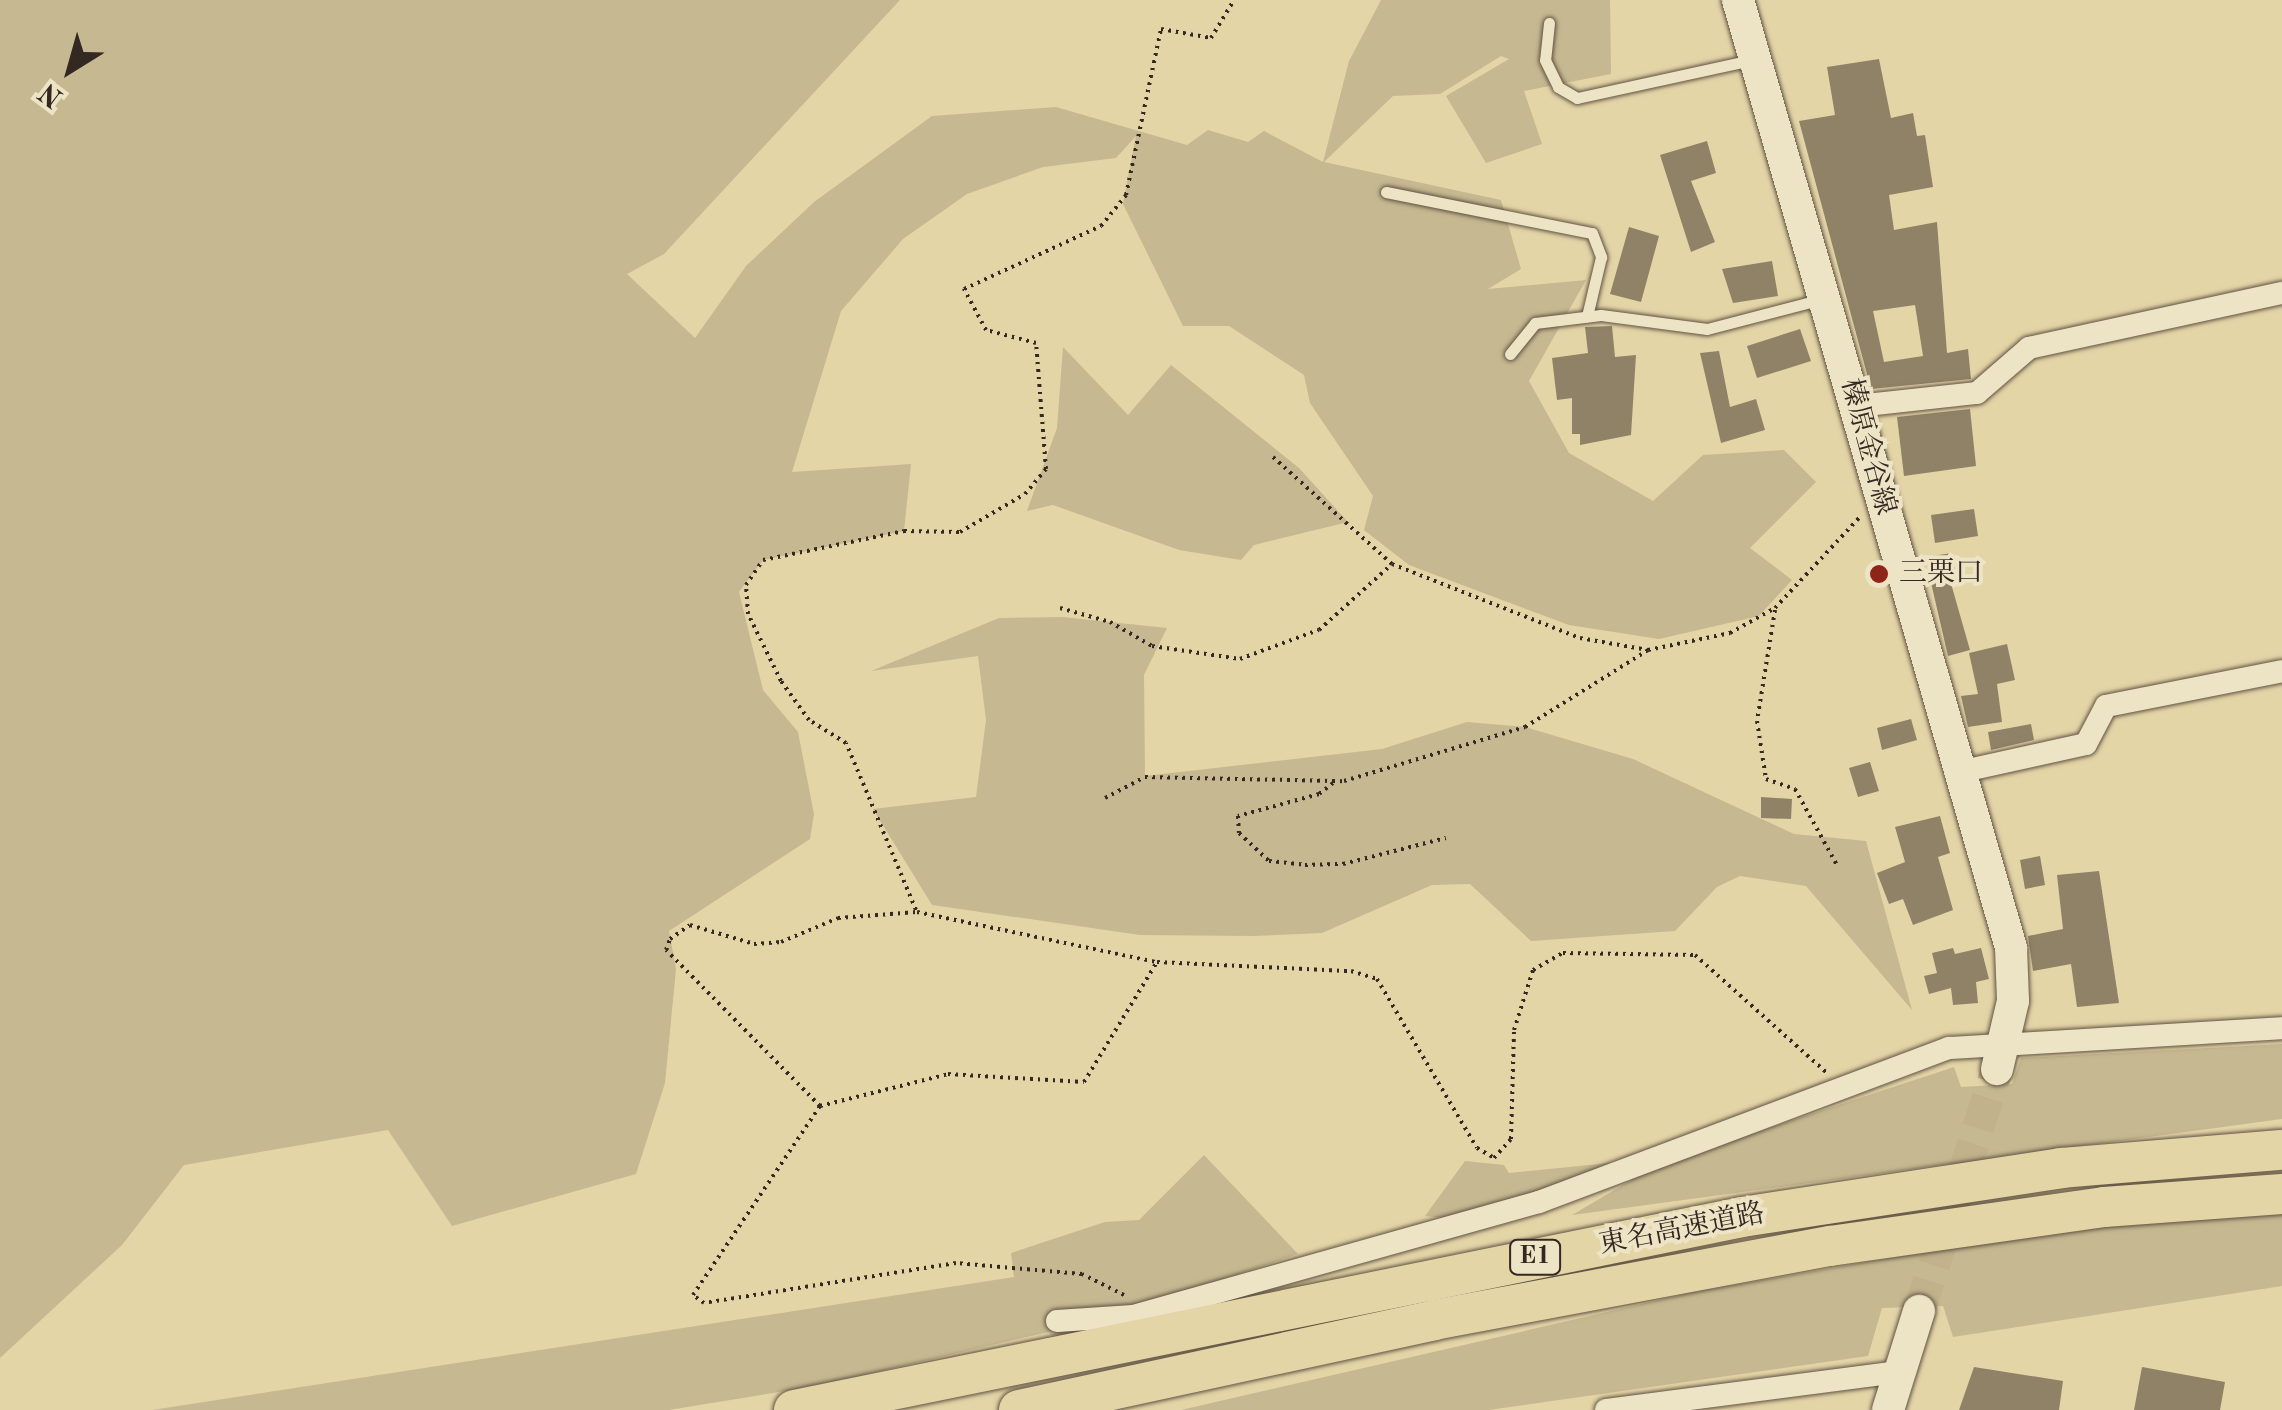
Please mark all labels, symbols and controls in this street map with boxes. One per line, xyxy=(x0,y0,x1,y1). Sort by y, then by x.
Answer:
north arrow xyxy=(20,20,120,120)
text: N xyxy=(35,76,69,112)
street label: 榛原金谷線 xyxy=(1833,375,1901,519)
place label: 三栗口 xyxy=(1899,557,1983,591)
marker: 三栗口 xyxy=(1868,563,1890,585)
street label: 東名高速道路 xyxy=(1596,1197,1768,1263)
road number: E1 xyxy=(1508,1237,1562,1277)

